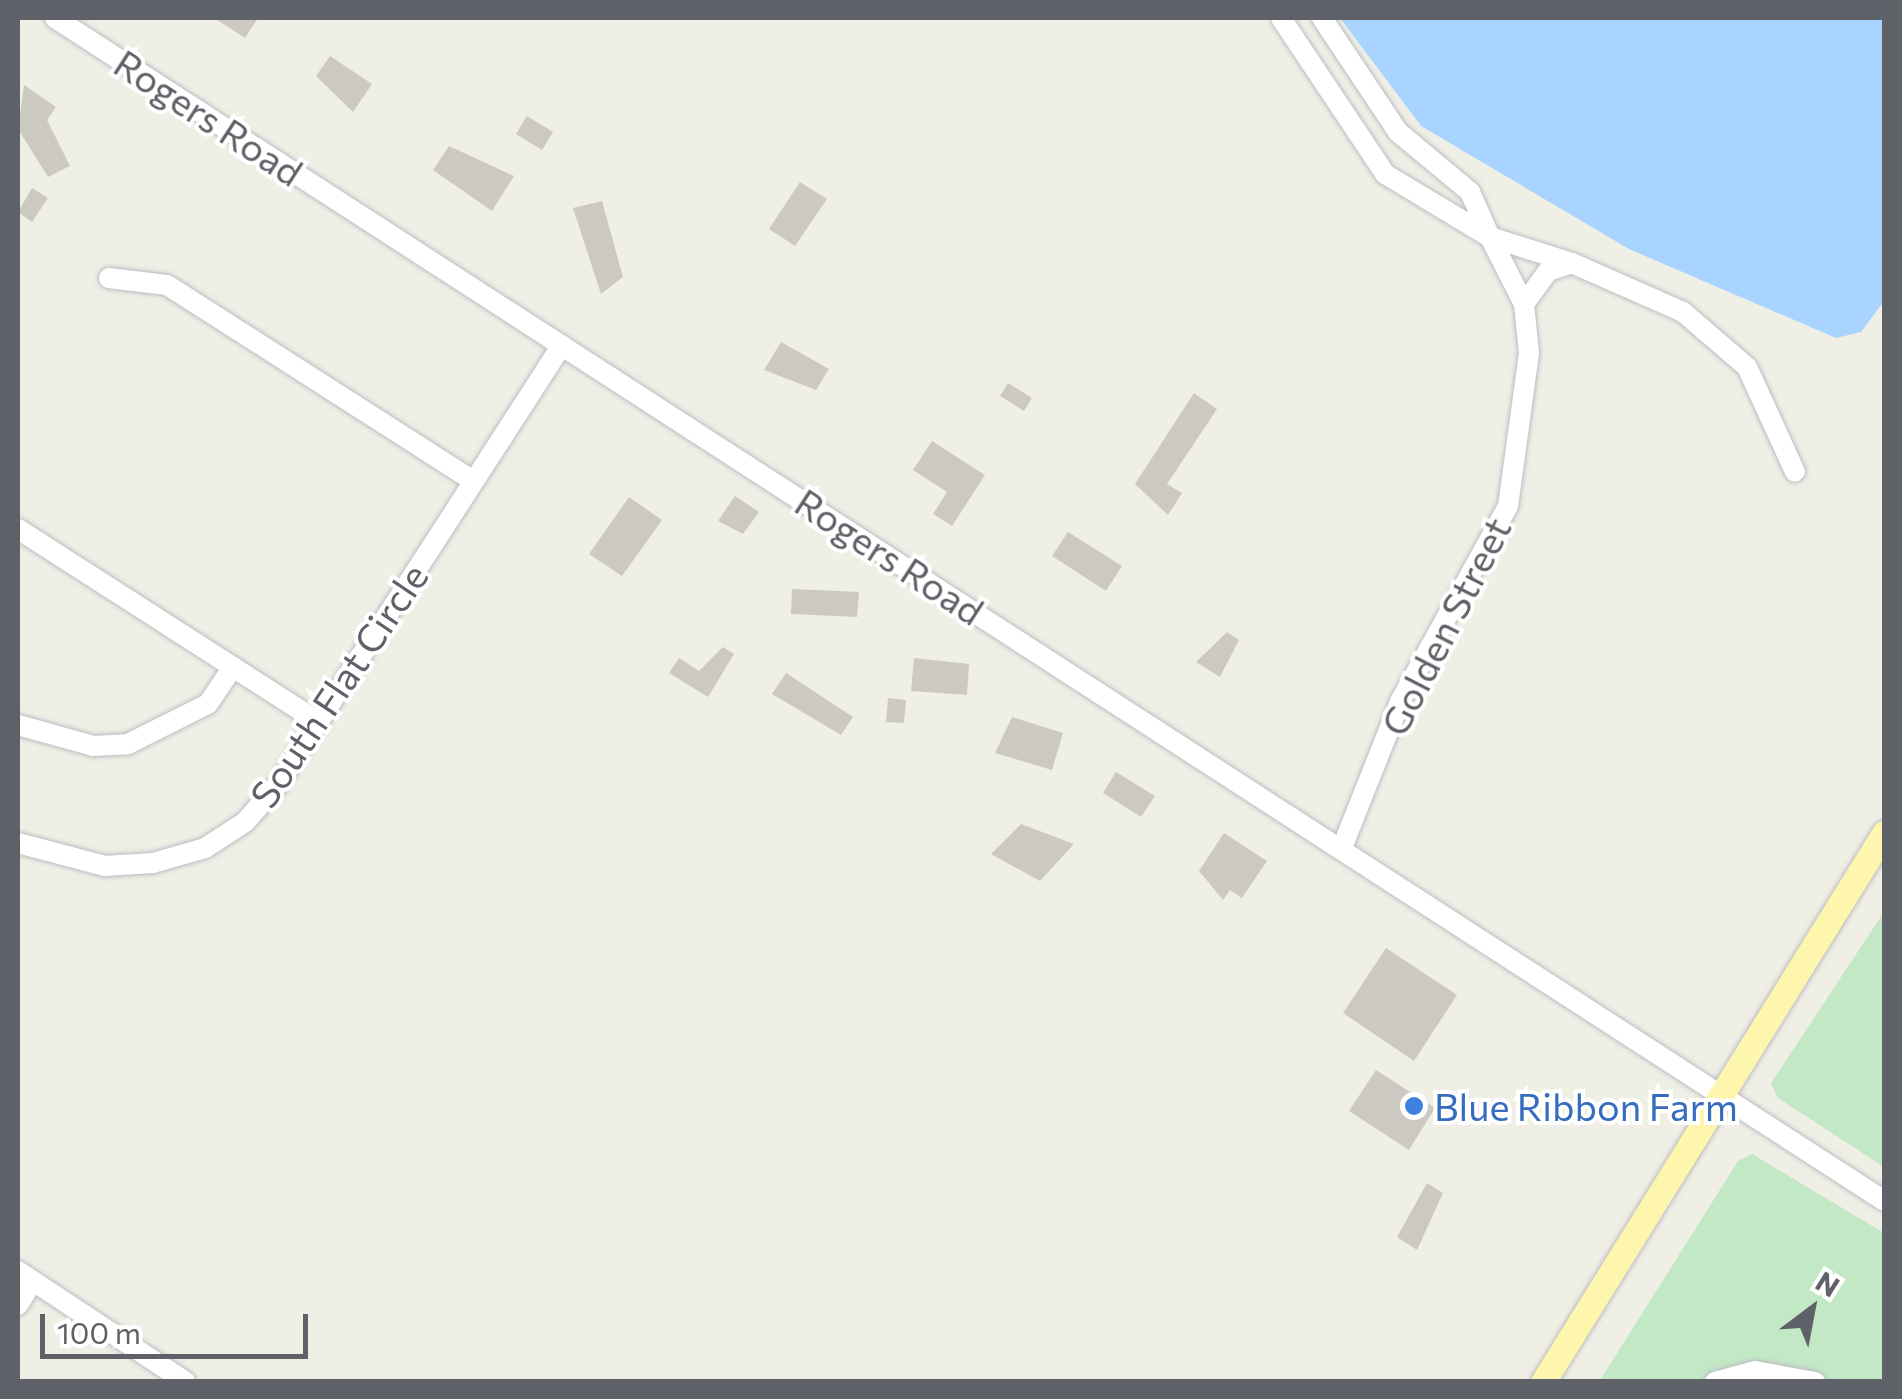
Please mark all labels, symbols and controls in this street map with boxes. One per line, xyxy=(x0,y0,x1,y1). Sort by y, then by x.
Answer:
street label: Rogers Road xyxy=(106,39,312,195)
street label: Rogers Road xyxy=(787,478,993,634)
street label: Golden Street xyxy=(1371,509,1519,743)
street label: South Flat Circle xyxy=(240,555,436,815)
place label: Blue Ribbon Farm xyxy=(1434,1083,1738,1129)
marker: Blue Ribbon Farm xyxy=(1403,1095,1425,1117)
north arrow xyxy=(1762,1259,1862,1359)
text: N xyxy=(1810,1264,1846,1304)
scale bar xyxy=(45,1294,312,1356)
text: 100 m xyxy=(57,1313,141,1350)

